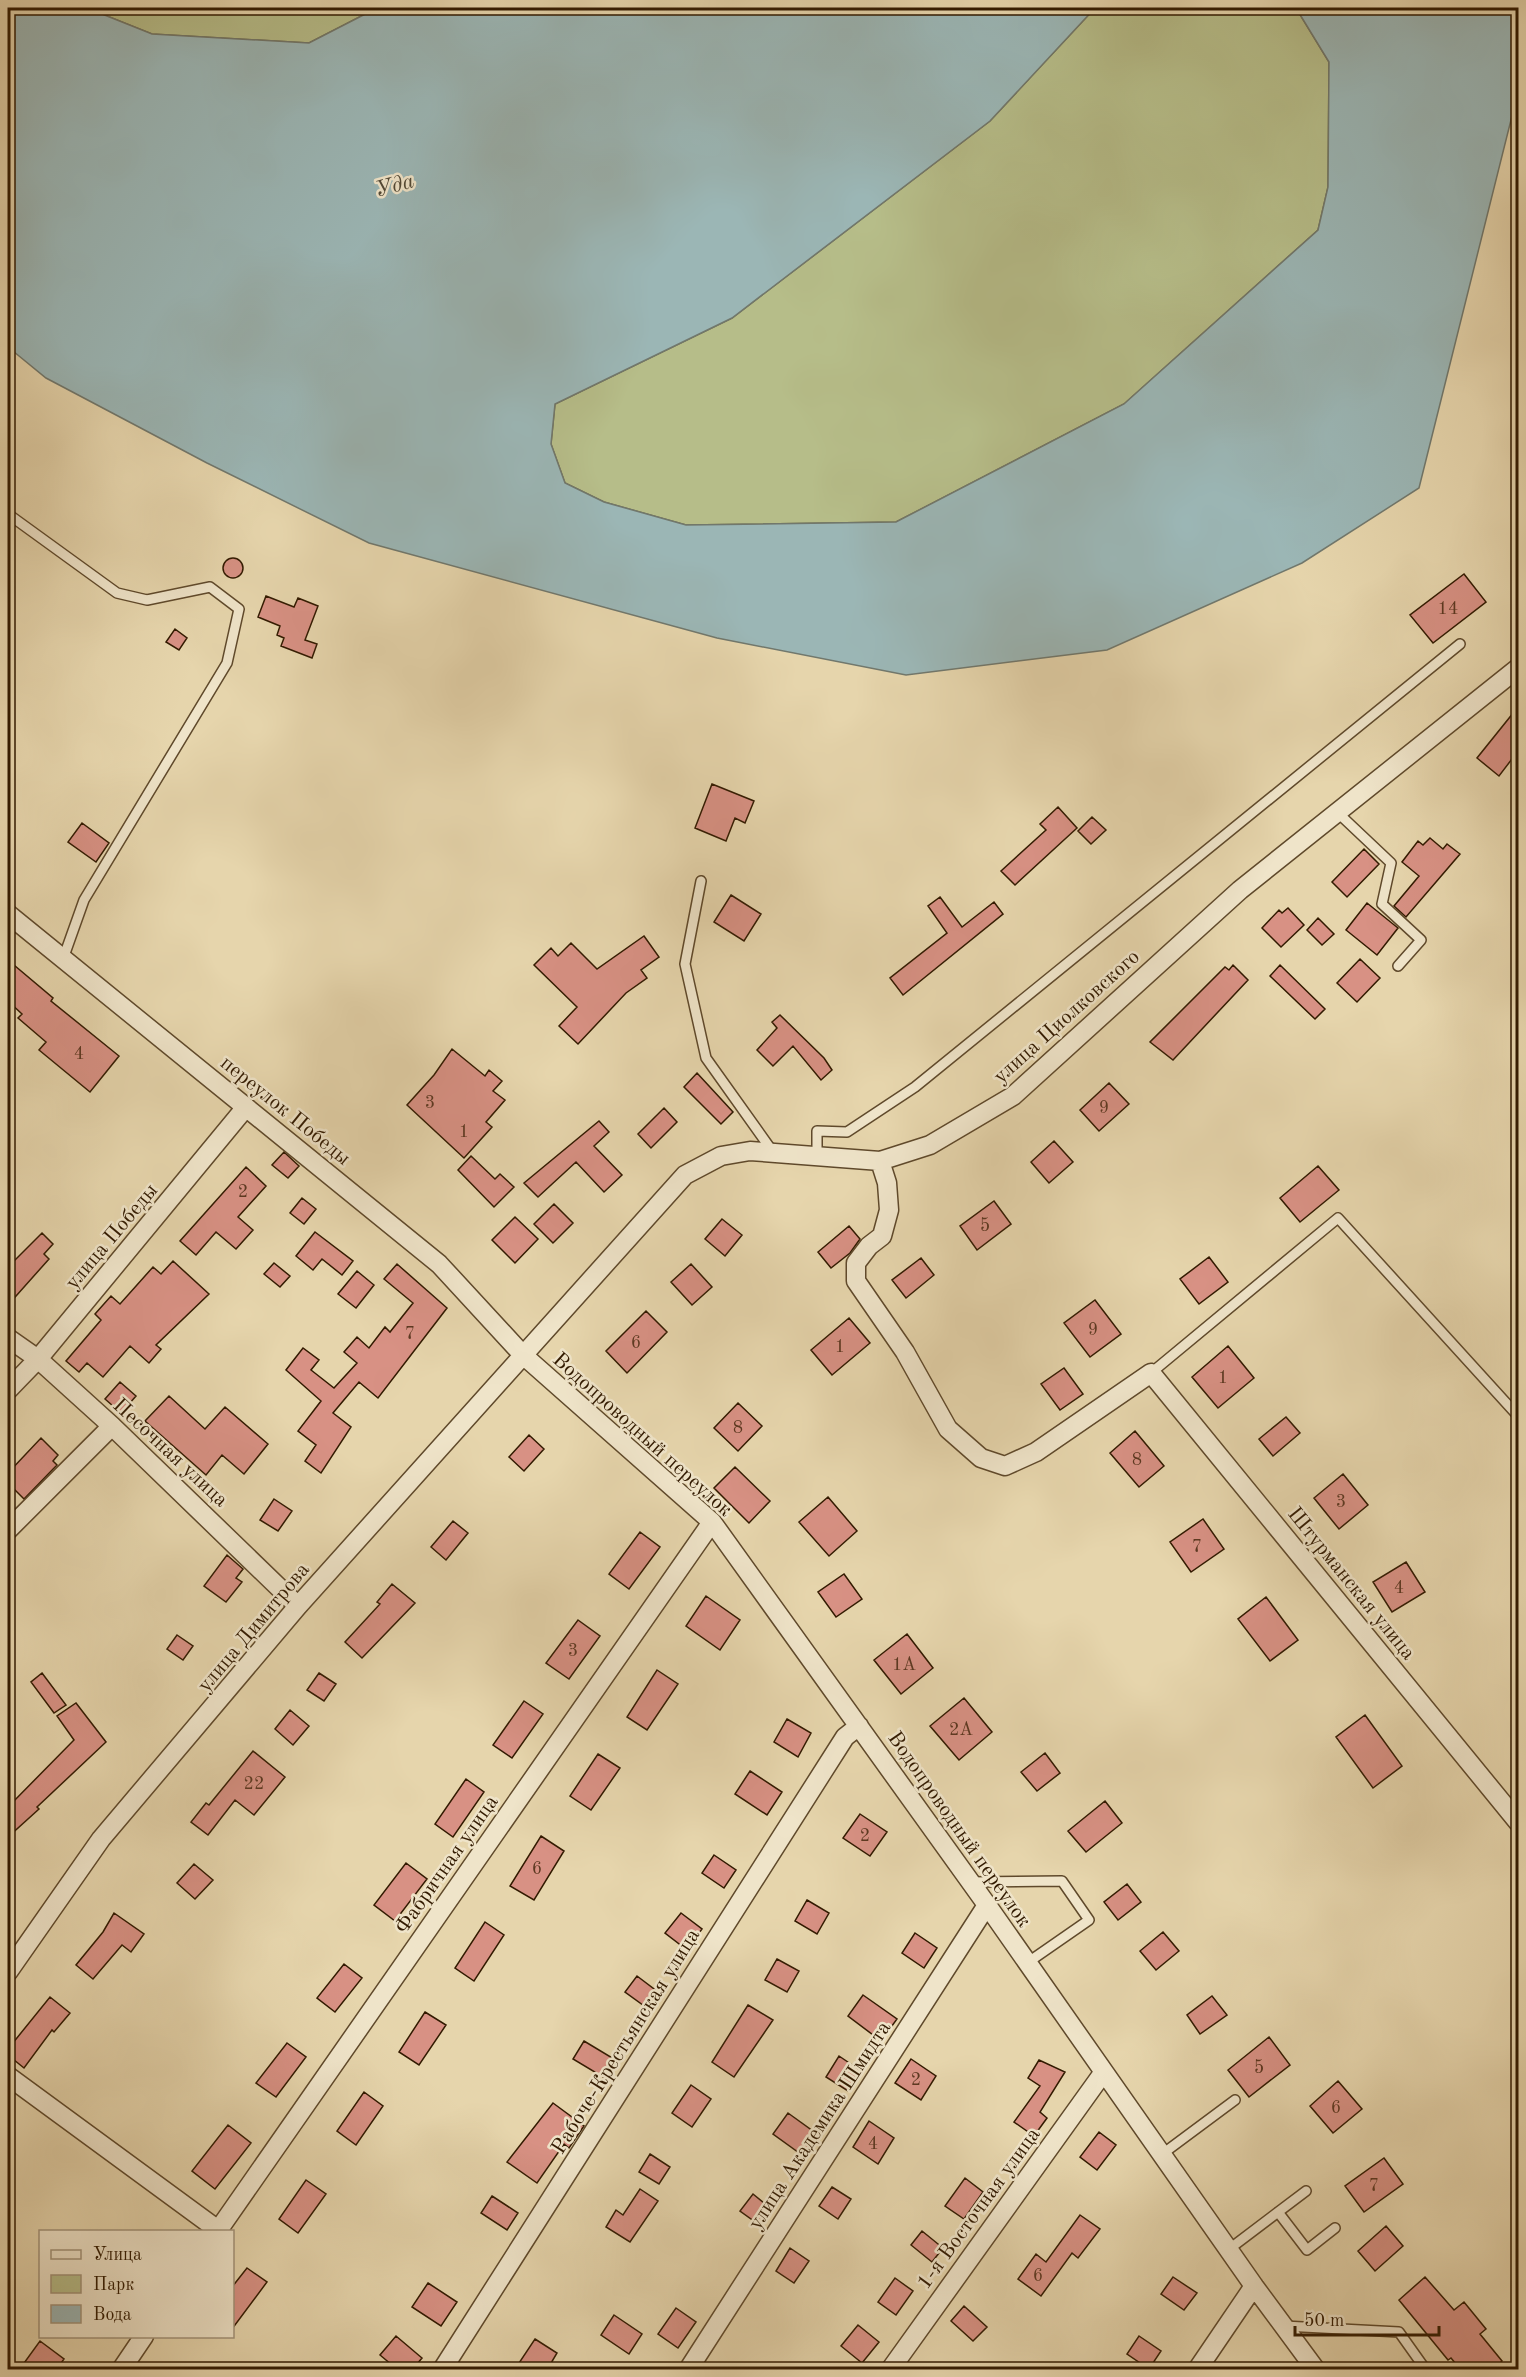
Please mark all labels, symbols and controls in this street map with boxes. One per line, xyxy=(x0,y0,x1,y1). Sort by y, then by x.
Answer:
water label: Уда xyxy=(372,170,417,202)
house number: 14 xyxy=(1438,600,1458,618)
street label: улица Циолковского xyxy=(990,946,1144,1088)
house number: 4 xyxy=(74,1045,84,1063)
street label: переулок Победы xyxy=(216,1053,354,1170)
house number: 3 xyxy=(425,1094,435,1112)
house number: 9 xyxy=(1099,1099,1109,1117)
house number: 1 xyxy=(459,1123,469,1141)
street label: улица Победы xyxy=(62,1180,162,1294)
house number: 2 xyxy=(238,1183,248,1201)
house number: 5 xyxy=(980,1217,990,1235)
house number: 9 xyxy=(1088,1321,1098,1339)
house number: 7 xyxy=(405,1325,415,1343)
house number: 6 xyxy=(631,1334,641,1352)
house number: 1 xyxy=(835,1338,845,1356)
street label: Водопроводный переулок xyxy=(548,1349,736,1521)
house number: 1 xyxy=(1218,1369,1228,1387)
street label: Песочная улица xyxy=(108,1395,232,1511)
house number: 8 xyxy=(733,1419,743,1437)
house number: 8 xyxy=(1132,1451,1142,1469)
house number: 3 xyxy=(1336,1493,1346,1511)
street label: Штурманская улица xyxy=(1283,1504,1419,1664)
house number: 7 xyxy=(1192,1538,1202,1556)
street label: улица Димитрова xyxy=(194,1559,314,1697)
house number: 4 xyxy=(1394,1579,1404,1597)
house number: 3 xyxy=(568,1642,578,1660)
house number: 1А xyxy=(892,1656,916,1674)
house number: 2А xyxy=(949,1721,973,1739)
street label: Водопроводный переулок xyxy=(883,1728,1035,1932)
house number: 22 xyxy=(244,1775,264,1793)
street label: Фабричная улица xyxy=(392,1792,503,1938)
house number: 2 xyxy=(860,1827,870,1845)
house number: 6 xyxy=(532,1860,542,1878)
street label: Рабоче-Крестьянская улица xyxy=(548,1926,704,2158)
street label: улица Академика Шмидта xyxy=(745,2018,895,2234)
house number: 5 xyxy=(1254,2059,1264,2077)
house number: 2 xyxy=(911,2071,921,2089)
house number: 6 xyxy=(1331,2099,1341,2117)
street label: 1-я Восточная улица xyxy=(914,2124,1045,2294)
house number: 4 xyxy=(868,2135,878,2153)
house number: 7 xyxy=(1369,2177,1379,2195)
legend xyxy=(39,2230,234,2338)
text: Улица xyxy=(93,2246,142,2264)
house number: 6 xyxy=(1033,2267,1043,2285)
text: Парк xyxy=(93,2276,134,2294)
scale bar xyxy=(1295,2299,1439,2337)
text: Вода xyxy=(93,2306,132,2324)
text: 50 m xyxy=(1304,2312,1344,2330)

